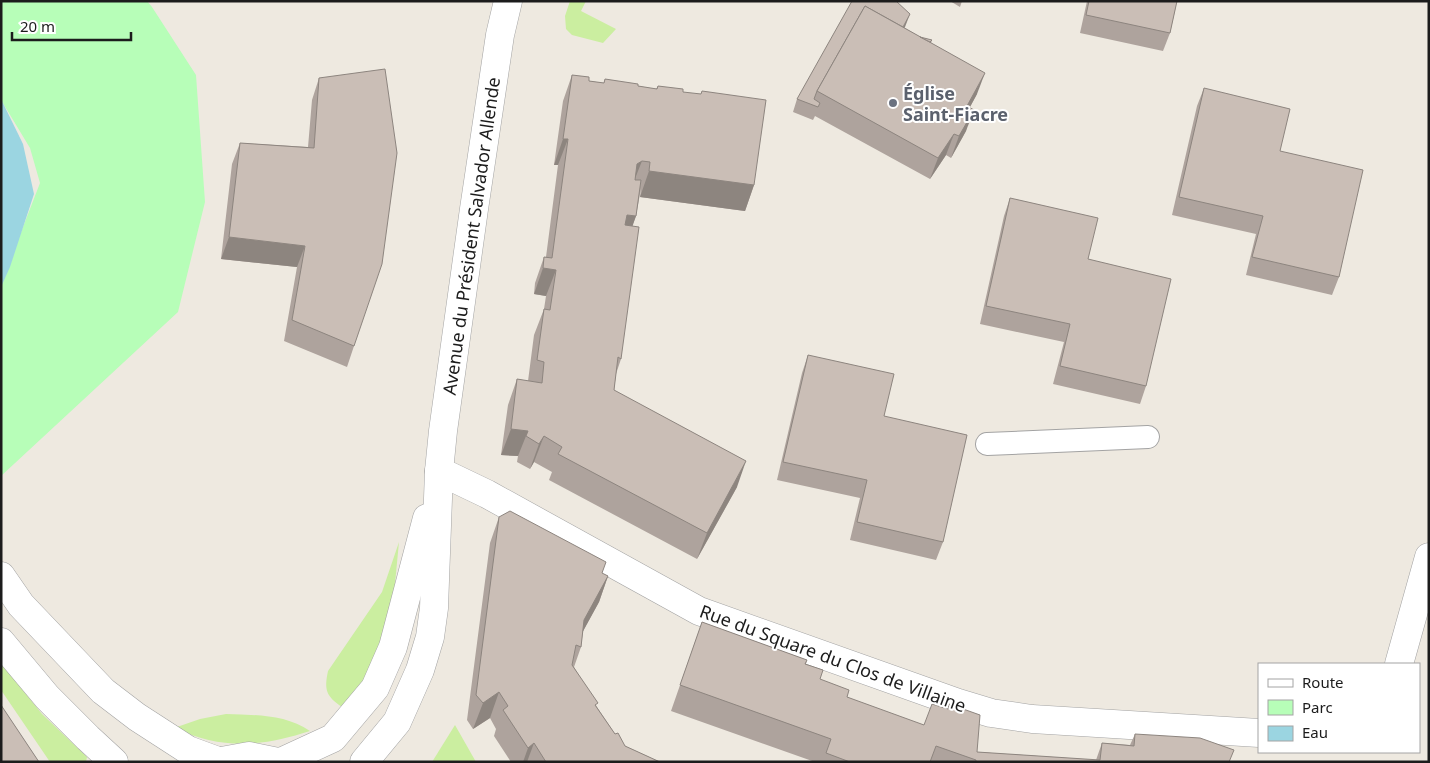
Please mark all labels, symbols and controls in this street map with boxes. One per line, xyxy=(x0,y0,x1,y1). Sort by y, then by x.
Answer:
scale bar xyxy=(12,10,131,42)
text: 20 m xyxy=(20,16,55,36)
street label: Avenue du Président Salvador Allende xyxy=(437,75,505,397)
place label: Église Saint-Fiacre xyxy=(903,81,1008,126)
marker: Église Saint-Fiacre xyxy=(887,97,899,109)
street label: Rue du Square du Clos de Villaine xyxy=(696,599,970,717)
legend xyxy=(1258,663,1420,753)
text: Route xyxy=(1302,672,1344,692)
text: Parc xyxy=(1302,697,1333,717)
text: Eau xyxy=(1302,722,1328,742)

